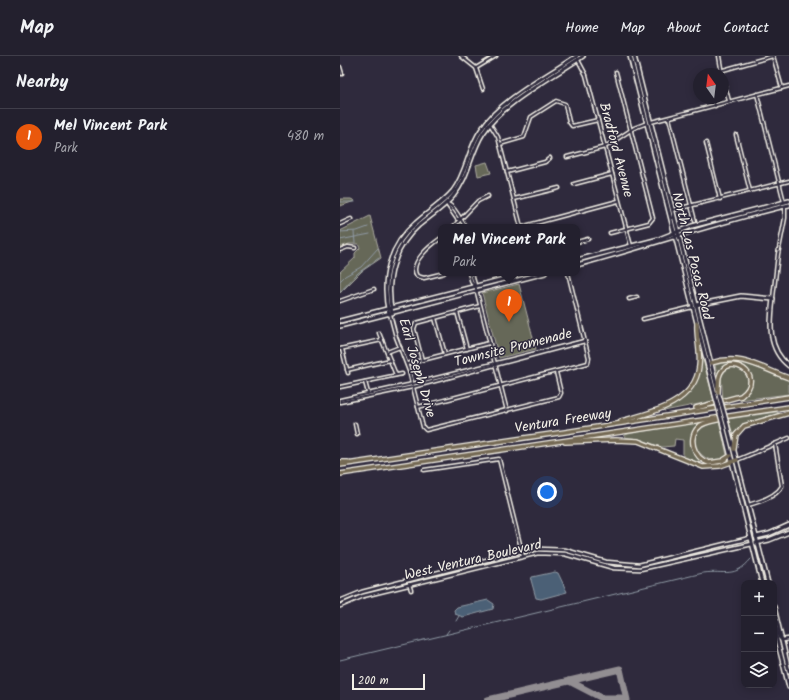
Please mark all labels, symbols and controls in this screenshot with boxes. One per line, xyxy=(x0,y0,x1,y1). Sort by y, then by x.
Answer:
text: Map xyxy=(20,13,54,43)
text: Home xyxy=(565,17,599,39)
text: Map xyxy=(621,17,645,39)
text: About xyxy=(667,17,701,39)
text: Contact xyxy=(723,17,769,39)
north arrow xyxy=(693,68,729,104)
text: Nearby xyxy=(16,69,68,96)
street label: Bradford Avenue xyxy=(593,100,639,200)
text: Mel Vincent Park xyxy=(54,114,167,138)
text: 1 xyxy=(27,126,31,147)
text: 480 m xyxy=(287,126,324,147)
text: Park xyxy=(54,138,78,159)
street label: North Las Posas Road xyxy=(665,190,719,323)
popup xyxy=(438,224,580,276)
text: Mel Vincent Park xyxy=(453,228,565,252)
text: Park xyxy=(453,252,476,273)
pin: 1 xyxy=(496,289,522,322)
street label: Earl Joseph Drive xyxy=(392,316,442,421)
street label: Townsite Promenade xyxy=(452,323,575,373)
street label: Ventura Freeway xyxy=(513,402,613,439)
your location xyxy=(537,482,557,502)
street label: West Ventura Boulevard xyxy=(402,533,545,586)
map controls xyxy=(741,580,777,688)
button: + xyxy=(741,580,777,616)
button: − xyxy=(741,616,777,652)
button: layers xyxy=(741,652,777,688)
scale bar xyxy=(352,672,425,691)
text: 200 m xyxy=(358,672,389,690)

